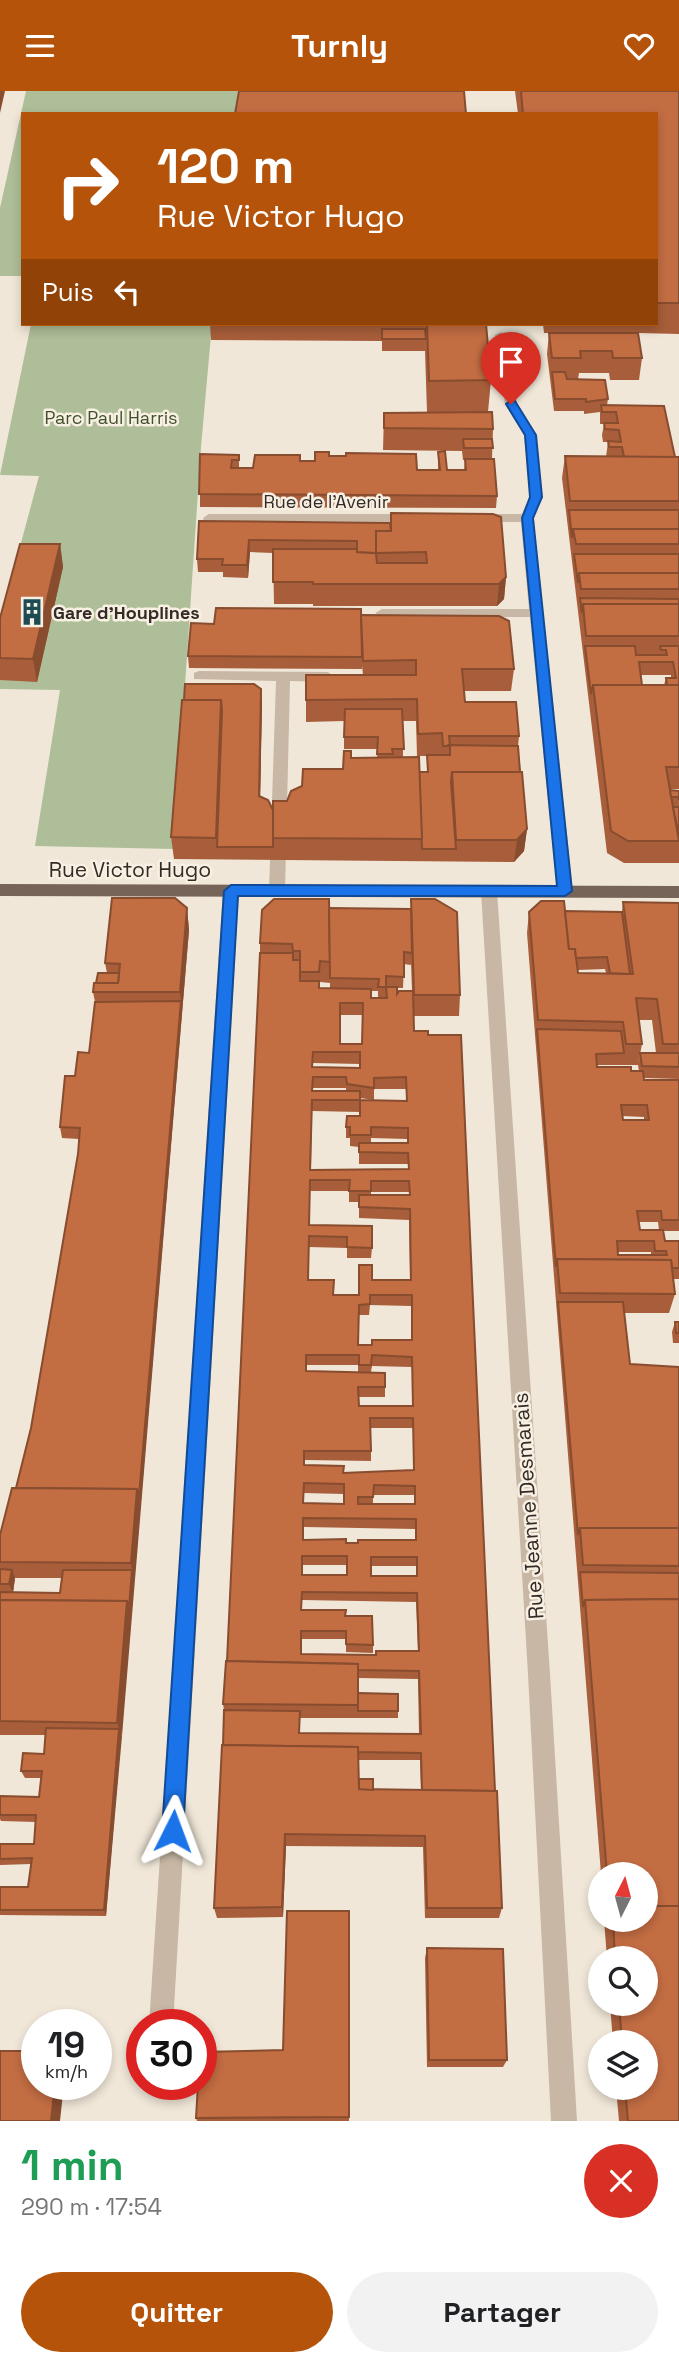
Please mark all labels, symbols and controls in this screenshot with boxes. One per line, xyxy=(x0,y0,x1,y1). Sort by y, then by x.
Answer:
text: Turnly xyxy=(291,26,388,66)
icon: menu xyxy=(21,27,59,65)
icon: heart xyxy=(620,27,658,65)
text: 120 m xyxy=(157,135,294,197)
icon: right xyxy=(42,140,133,231)
text: Rue Victor Hugo xyxy=(157,196,405,236)
icon: left xyxy=(108,273,146,311)
text: Puis xyxy=(42,275,94,309)
pin xyxy=(481,332,541,404)
icon: arrive xyxy=(492,343,530,381)
park label: Parc Paul Harris xyxy=(44,406,178,429)
street label: Rue de l'Avenir xyxy=(263,490,389,513)
building icon: Gare d'Houplines xyxy=(17,597,47,627)
place label: Gare d'Houplines xyxy=(53,601,200,624)
street label: Rue Victor Hugo xyxy=(49,856,211,883)
street label: Rue Jeanne Desmarais xyxy=(507,1392,549,1620)
position arrow xyxy=(136,1794,210,1868)
north arrow xyxy=(588,1862,658,1932)
map controls xyxy=(588,1862,658,2100)
button: search xyxy=(588,1946,658,2016)
speed limit sign: 30 xyxy=(126,2009,217,2100)
text: 19 xyxy=(48,2023,85,2067)
button: layers xyxy=(588,2030,658,2100)
text: km/h xyxy=(45,2060,88,2083)
text: 1 min xyxy=(21,2139,124,2192)
button: close xyxy=(584,2144,658,2218)
text: 290 m · 17:54 xyxy=(21,2192,162,2222)
button: Quitter xyxy=(21,2272,333,2352)
button: Partager xyxy=(347,2272,658,2352)

